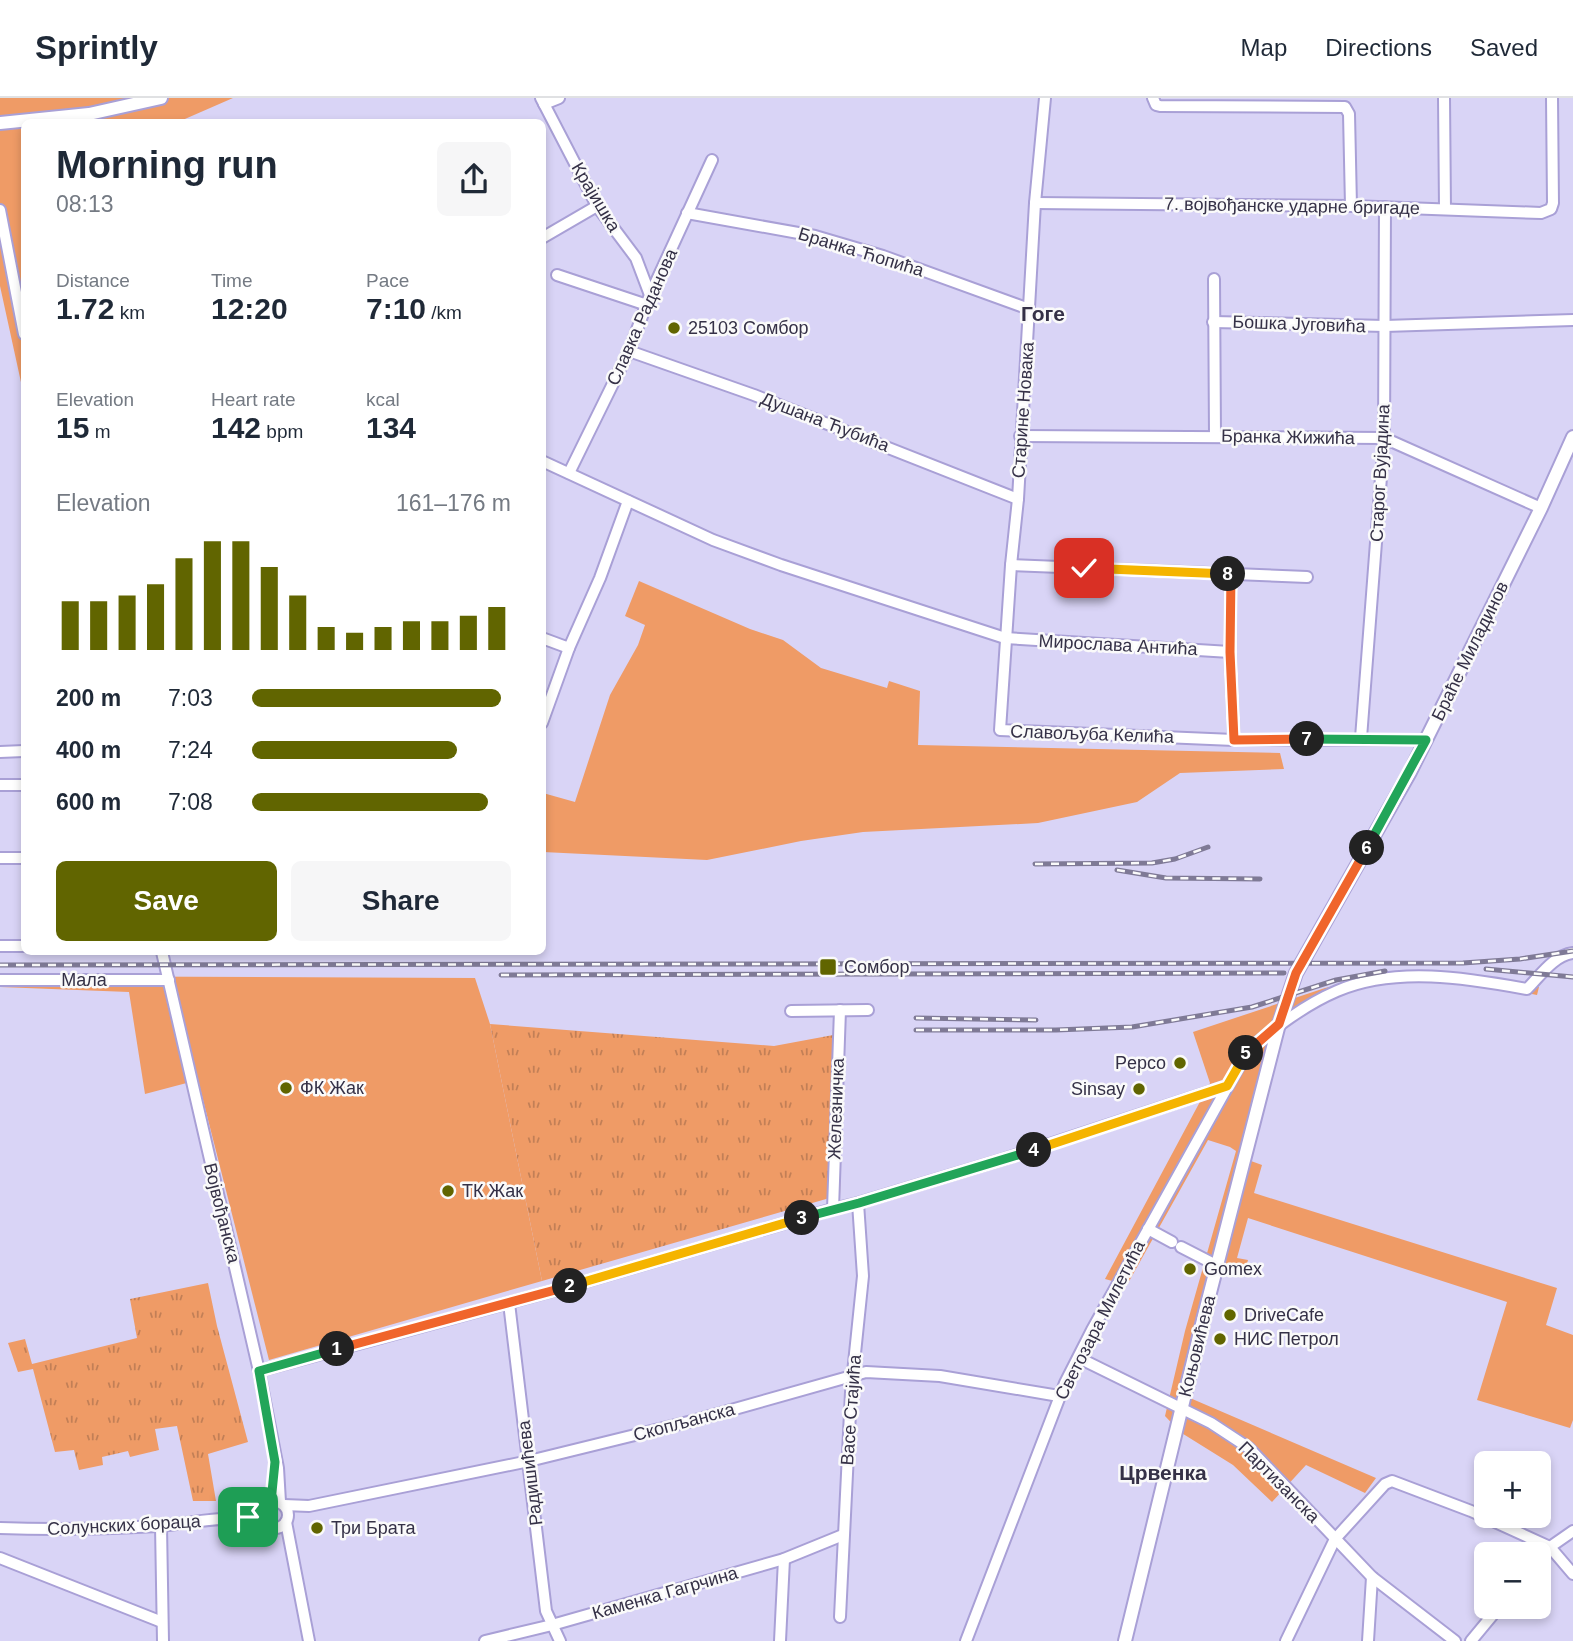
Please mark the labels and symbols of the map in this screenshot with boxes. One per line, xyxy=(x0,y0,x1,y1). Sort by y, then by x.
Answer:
street label: Крајишка xyxy=(568,159,625,236)
street label: 7. војвођанске ударне бригаде xyxy=(1164,194,1420,218)
street label: Бранка Ћопића xyxy=(796,223,927,281)
street label: Славка Раданова xyxy=(603,245,682,388)
district label: Гоге xyxy=(1021,302,1065,325)
street label: Бошка Југовића xyxy=(1232,312,1367,336)
place label: 25103 Сомбор xyxy=(688,318,809,338)
marker: 25103 Сомбор xyxy=(666,320,682,336)
street label: Старине Новака xyxy=(1008,340,1038,479)
street label: Душана Ћубића xyxy=(758,388,893,456)
street label: Старог Вујадина xyxy=(1366,403,1394,542)
street label: Бранка Жижића xyxy=(1221,426,1356,448)
pin xyxy=(1054,538,1114,598)
pin: 8 xyxy=(1210,556,1246,592)
street label: Браће Миладинов xyxy=(1428,578,1512,724)
street label: Мирослава Антића xyxy=(1038,631,1199,659)
street label: Славољуба Келића xyxy=(1010,721,1175,747)
pin: 7 xyxy=(1290,722,1324,756)
pin: 6 xyxy=(1350,830,1384,866)
marker: Сомбор xyxy=(818,957,838,977)
place label: Сомбор xyxy=(844,957,910,977)
street label: Мала xyxy=(61,970,108,990)
pin: 5 xyxy=(1228,1035,1264,1070)
place label: Pepco xyxy=(1115,1053,1166,1073)
marker: Pepco xyxy=(1172,1055,1188,1071)
street label: Железничка xyxy=(824,1057,848,1160)
place label: ФК Жак xyxy=(300,1078,364,1098)
place label: Sinsay xyxy=(1071,1079,1125,1099)
marker: ФК Жак xyxy=(278,1080,294,1096)
marker: Sinsay xyxy=(1131,1081,1147,1097)
pin: 4 xyxy=(1016,1132,1052,1168)
street label: Војвођанска xyxy=(200,1161,244,1266)
place label: ТК Жак xyxy=(462,1181,523,1201)
marker: ТК Жак xyxy=(440,1183,456,1199)
pin: 3 xyxy=(784,1200,820,1236)
street label: Светозара Милетића xyxy=(1051,1236,1149,1403)
place label: Gomex xyxy=(1204,1259,1262,1279)
marker: Gomex xyxy=(1182,1261,1198,1277)
pin: 2 xyxy=(552,1268,588,1304)
street label: Коњовићева xyxy=(1175,1292,1220,1399)
place label: DriveCafe xyxy=(1244,1305,1324,1325)
marker: DriveCafe xyxy=(1222,1307,1238,1323)
place label: НИС Петрол xyxy=(1234,1329,1339,1349)
marker: НИС Петрол xyxy=(1212,1331,1228,1347)
pin: 1 xyxy=(320,1332,354,1366)
street label: Васе Стајића xyxy=(837,1353,865,1466)
street label: Скопљанска xyxy=(631,1399,738,1445)
street label: Радишићева xyxy=(514,1418,546,1527)
street label: Партизанска xyxy=(1234,1437,1324,1527)
district label: Црвенка xyxy=(1119,1461,1207,1484)
pin xyxy=(218,1487,278,1547)
street label: Солунских бораца xyxy=(47,1511,202,1539)
place label: Три Брата xyxy=(331,1518,417,1538)
marker: Три Брата xyxy=(309,1520,325,1536)
street label: Каменка Гагрчина xyxy=(590,1562,741,1623)

